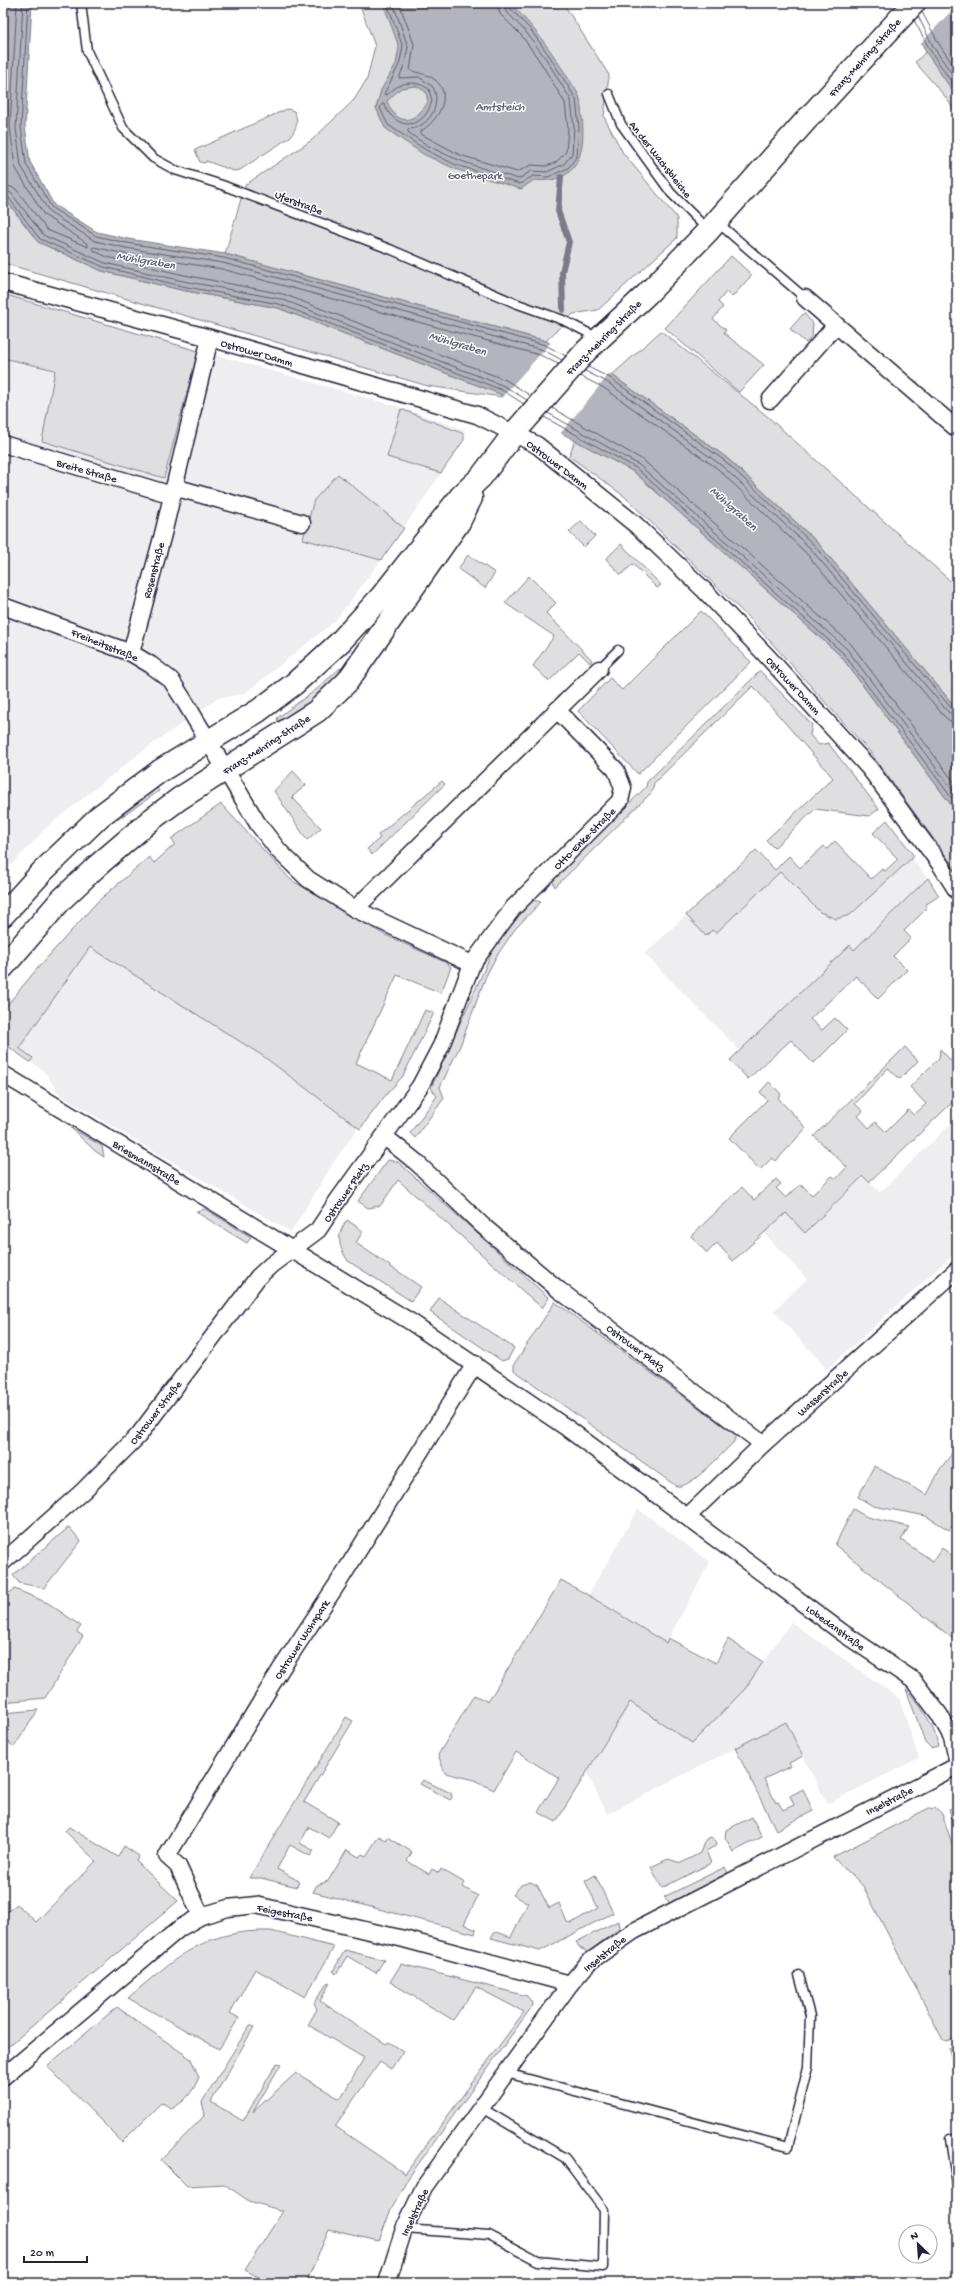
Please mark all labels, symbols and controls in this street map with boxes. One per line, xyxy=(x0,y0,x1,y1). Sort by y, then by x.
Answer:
street label: Franz-Mehring-Straße xyxy=(826,16,904,101)
water label: Amtsteich xyxy=(475,101,525,115)
street label: An der Wachsbleiche xyxy=(626,120,693,201)
park label: Goethepark xyxy=(448,171,503,183)
street label: Uferstraße xyxy=(273,188,325,219)
water label: Mühlgraben xyxy=(115,250,176,274)
street label: Franz-Mehring-Straße xyxy=(564,298,645,379)
water label: Mühlgraben xyxy=(427,330,488,360)
street label: Ostrower Damm xyxy=(219,338,294,370)
street label: Ostrower Damm xyxy=(523,438,590,493)
street label: Breite Straße xyxy=(54,457,118,486)
water label: Mühlgraben xyxy=(706,485,759,535)
street label: Rosenstraße xyxy=(142,541,168,600)
street label: Freiheitsstraße xyxy=(68,627,140,665)
street label: Ostrower Damm xyxy=(763,655,822,718)
street label: Franz-Mehring-Straße xyxy=(220,713,313,779)
street label: Otto-Enke-Straße xyxy=(552,806,619,873)
street label: Briesmannstraße xyxy=(109,1138,182,1189)
street label: Ostrower Platz xyxy=(322,1160,372,1225)
street label: Ostrower Platz xyxy=(603,1323,667,1375)
street label: Wasserstraße xyxy=(796,1367,851,1419)
street label: Ostrower Straße xyxy=(128,1379,185,1447)
street label: Ostrower Wohnpark xyxy=(273,1597,333,1682)
street label: Lobedanstraße xyxy=(803,1603,867,1654)
street label: Inselstraße xyxy=(864,1785,916,1819)
street label: Feigestraße xyxy=(255,1902,314,1925)
street label: Inselstraße xyxy=(582,1934,629,1975)
street label: Inselstraße xyxy=(400,2187,432,2238)
north arrow xyxy=(898,2224,938,2264)
text: N xyxy=(909,2230,920,2244)
scale bar xyxy=(24,2238,87,2264)
text: 20 m xyxy=(30,2247,55,2261)

